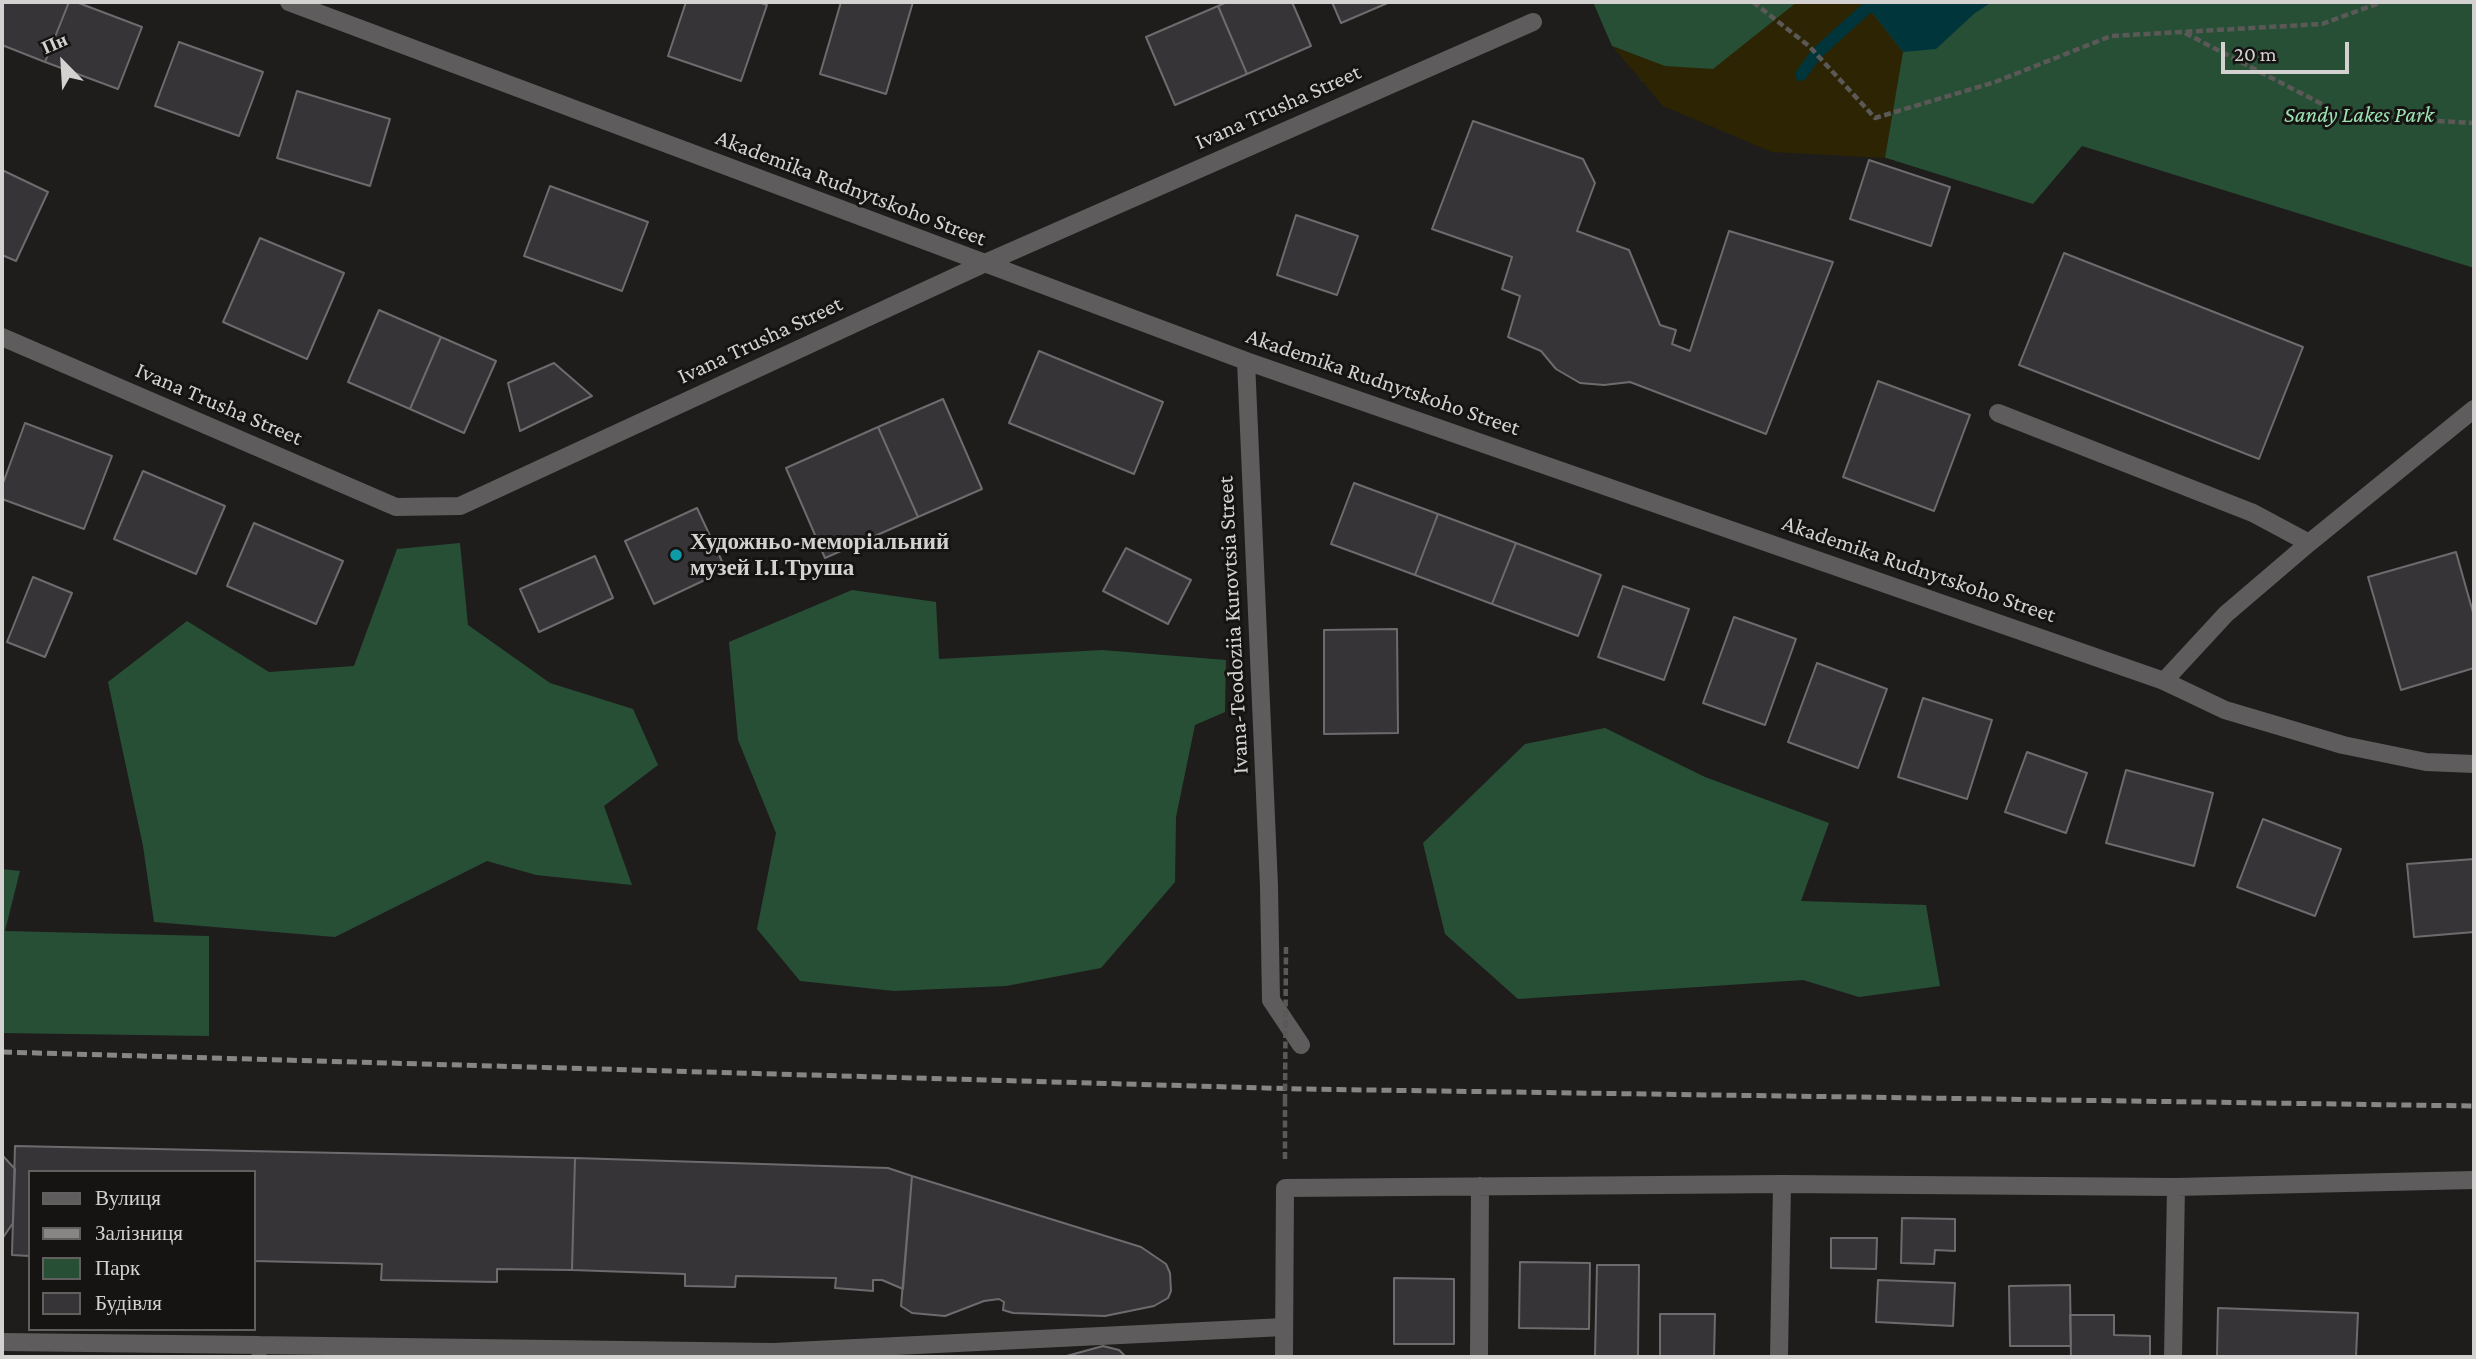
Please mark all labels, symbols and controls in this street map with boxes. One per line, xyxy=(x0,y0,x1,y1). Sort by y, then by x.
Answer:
north arrow xyxy=(28,28,98,98)
scale bar xyxy=(2224,28,2352,72)
text: Пн xyxy=(38,29,70,58)
text: 20 m xyxy=(2234,42,2277,66)
street label: Ivana Trusha Street xyxy=(1191,58,1365,156)
park label: Sandy Lakes Park xyxy=(2284,101,2434,129)
street label: Akademika Rudnytskoho Street xyxy=(712,124,990,252)
street label: Ivana Trusha Street xyxy=(673,290,847,390)
street label: Akademika Rudnytskoho Street xyxy=(1243,322,1523,442)
street label: Ivana Trusha Street xyxy=(131,356,307,452)
street label: Ivana-Teodoziia Kurovtsia Street xyxy=(1211,475,1255,775)
street label: Akademika Rudnytskoho Street xyxy=(1779,509,2059,629)
place label: Художньо-меморіальний музей І.І.Труша xyxy=(690,528,949,582)
marker: Художньо-меморіальний музей І.І.Труша xyxy=(668,547,684,563)
legend xyxy=(28,1170,256,1331)
text: Вулиця xyxy=(95,1186,161,1210)
text: Залізниця xyxy=(95,1221,183,1245)
text: Парк xyxy=(95,1256,140,1280)
text: Будівля xyxy=(95,1291,162,1315)

